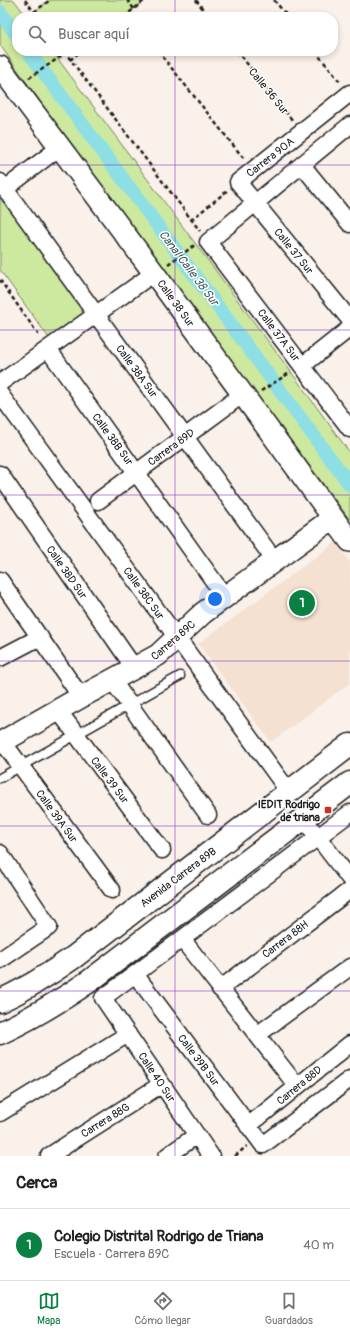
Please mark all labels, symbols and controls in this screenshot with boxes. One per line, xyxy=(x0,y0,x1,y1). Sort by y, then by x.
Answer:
search box xyxy=(12,12,338,56)
icon: search xyxy=(26,23,48,45)
text: Buscar aquí xyxy=(58,25,130,44)
street label: Calle 36 Sur xyxy=(246,66,291,117)
street label: Carrera 90A xyxy=(244,135,297,180)
street label: Calle 37 Sur xyxy=(271,226,316,277)
water label: Canal Calle 38 Sur xyxy=(156,228,222,308)
street label: Calle 38 Sur xyxy=(155,277,197,329)
street label: Calle 37A Sur xyxy=(255,307,303,364)
street label: Calle 38A Sur xyxy=(113,342,160,400)
street label: Calle 38B Sur xyxy=(89,411,136,468)
street label: Carrera 89D xyxy=(145,426,197,469)
street label: Calle 38D Sur xyxy=(44,543,90,601)
street label: Calle 38C Sur xyxy=(120,565,167,622)
pin: 1 xyxy=(289,588,315,618)
your location xyxy=(205,589,225,609)
street label: Carrera 89C xyxy=(149,617,198,663)
street label: Calle 39 Sur xyxy=(88,754,131,806)
street label: Calle 39A Sur xyxy=(33,787,80,845)
place label: IEDIT Rodrigo de triana xyxy=(258,798,320,824)
marker: IEDIT Rodrigo de triana xyxy=(323,805,333,815)
street label: Avenida Carrera 89B xyxy=(138,845,219,910)
street label: Carrera 88H xyxy=(260,918,311,961)
street label: Calle 39B Sur xyxy=(175,1032,222,1089)
street label: Calle 40 Sur xyxy=(135,1050,178,1105)
street label: Carrera 88D xyxy=(274,1063,325,1108)
street label: Carrera 88G xyxy=(79,1100,132,1140)
text: Cerca xyxy=(16,1172,57,1193)
text: Colegio Distrital Rodrigo de Triana xyxy=(54,1227,264,1246)
text: 1 xyxy=(26,1237,32,1253)
text: 40 m xyxy=(303,1237,334,1253)
text: Escuela · Carrera 89C xyxy=(54,1246,169,1262)
tab: Mapa xyxy=(37,1290,60,1327)
tab: Cómo llegar xyxy=(135,1290,191,1327)
tab: Guardados xyxy=(265,1290,313,1327)

